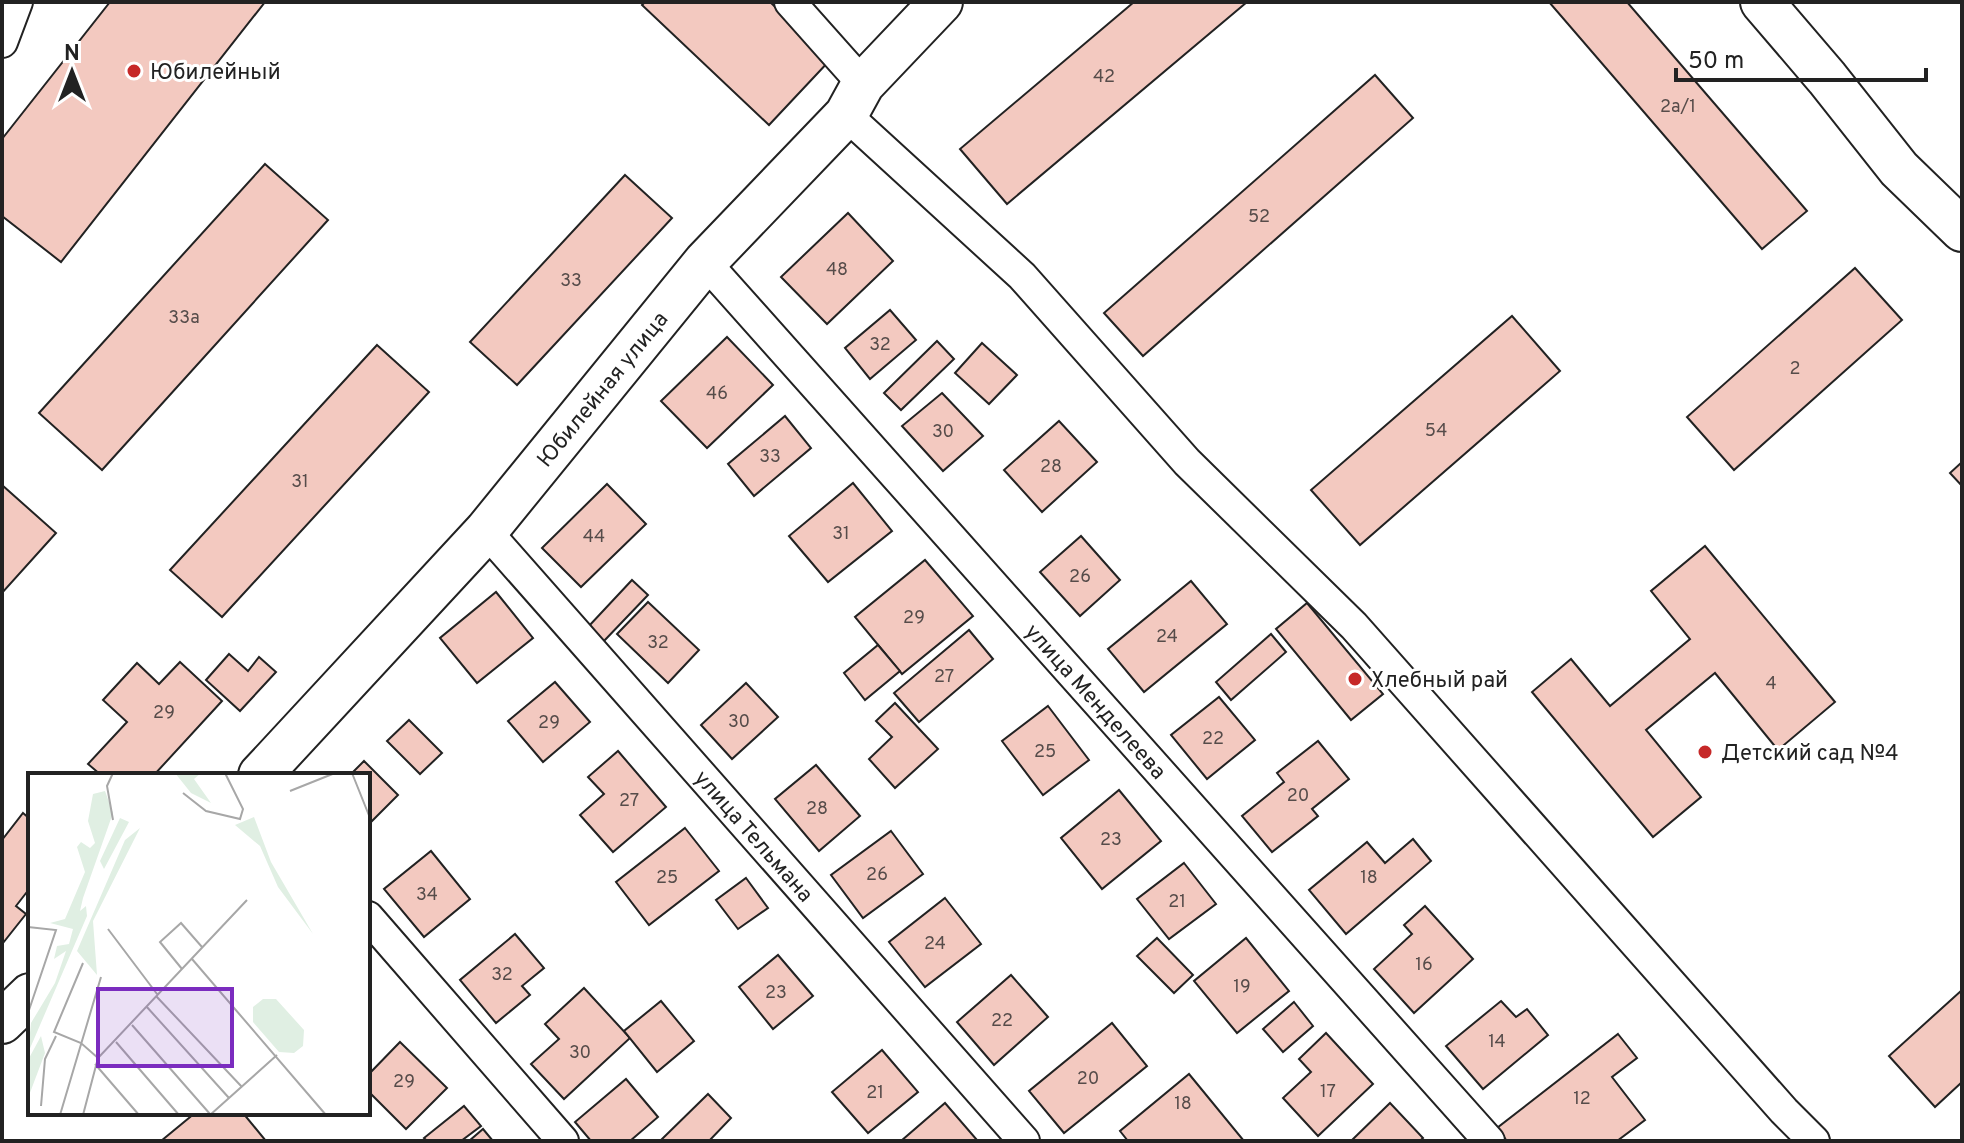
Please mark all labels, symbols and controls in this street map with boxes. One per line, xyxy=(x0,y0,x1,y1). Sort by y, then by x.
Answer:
north arrow xyxy=(32,32,112,112)
scale bar xyxy=(1676,32,1926,82)
text: N xyxy=(64,41,80,68)
text: 50 m xyxy=(1688,47,1744,77)
place label: Юбилейный xyxy=(150,60,281,87)
marker: Юбилейный xyxy=(125,62,143,80)
house number: 42 xyxy=(1093,66,1115,89)
house number: 2а/1 xyxy=(1660,96,1696,119)
house number: 52 xyxy=(1248,206,1270,229)
house number: 48 xyxy=(826,259,848,282)
house number: 33 xyxy=(560,270,582,293)
house number: 33а xyxy=(168,307,200,330)
street label: Юбилейная улица xyxy=(532,307,675,474)
house number: 32 xyxy=(869,334,891,357)
house number: 2 xyxy=(1789,358,1801,381)
house number: 46 xyxy=(706,383,728,406)
house number: 54 xyxy=(1425,420,1447,443)
house number: 30 xyxy=(932,421,954,444)
house number: 33 xyxy=(759,446,781,469)
house number: 28 xyxy=(1040,456,1062,479)
house number: 31 xyxy=(291,471,309,494)
house number: 31 xyxy=(832,523,850,546)
house number: 44 xyxy=(583,526,605,549)
house number: 26 xyxy=(1069,566,1091,589)
house number: 29 xyxy=(903,607,925,630)
street label: улица Менделеева xyxy=(1018,619,1171,786)
house number: 24 xyxy=(1156,626,1178,649)
house number: 32 xyxy=(647,632,669,655)
house number: 27 xyxy=(934,666,954,689)
place label: Хлебный рай xyxy=(1371,668,1508,695)
marker: Хлебный рай xyxy=(1346,670,1364,688)
house number: 4 xyxy=(1765,673,1777,696)
house number: 29 xyxy=(153,702,175,725)
house number: 30 xyxy=(728,711,750,734)
house number: 29 xyxy=(538,712,560,735)
house number: 22 xyxy=(1202,728,1224,751)
house number: 25 xyxy=(1034,741,1056,764)
place label: Детский сад №4 xyxy=(1721,741,1899,768)
marker: Детский сад №4 xyxy=(1696,743,1714,761)
street label: улица Тельмана xyxy=(687,766,818,909)
inset map xyxy=(28,773,370,1115)
house number: 20 xyxy=(1287,785,1309,808)
house number: 27 xyxy=(619,790,639,813)
house number: 28 xyxy=(806,798,828,821)
house number: 23 xyxy=(1100,829,1122,852)
house number: 26 xyxy=(866,864,888,887)
house number: 25 xyxy=(656,867,678,890)
house number: 18 xyxy=(1360,867,1378,890)
house number: 34 xyxy=(416,884,438,907)
house number: 21 xyxy=(1168,891,1186,914)
house number: 24 xyxy=(924,933,946,956)
house number: 16 xyxy=(1415,954,1433,977)
house number: 32 xyxy=(491,964,513,987)
house number: 19 xyxy=(1233,976,1251,999)
house number: 23 xyxy=(765,982,787,1005)
house number: 22 xyxy=(991,1010,1013,1033)
house number: 14 xyxy=(1488,1031,1506,1054)
house number: 30 xyxy=(569,1042,591,1065)
house number: 20 xyxy=(1077,1068,1099,1091)
house number: 29 xyxy=(393,1071,415,1094)
house number: 17 xyxy=(1320,1081,1336,1104)
house number: 21 xyxy=(866,1082,884,1105)
house number: 12 xyxy=(1573,1088,1591,1111)
house number: 18 xyxy=(1174,1093,1192,1116)

